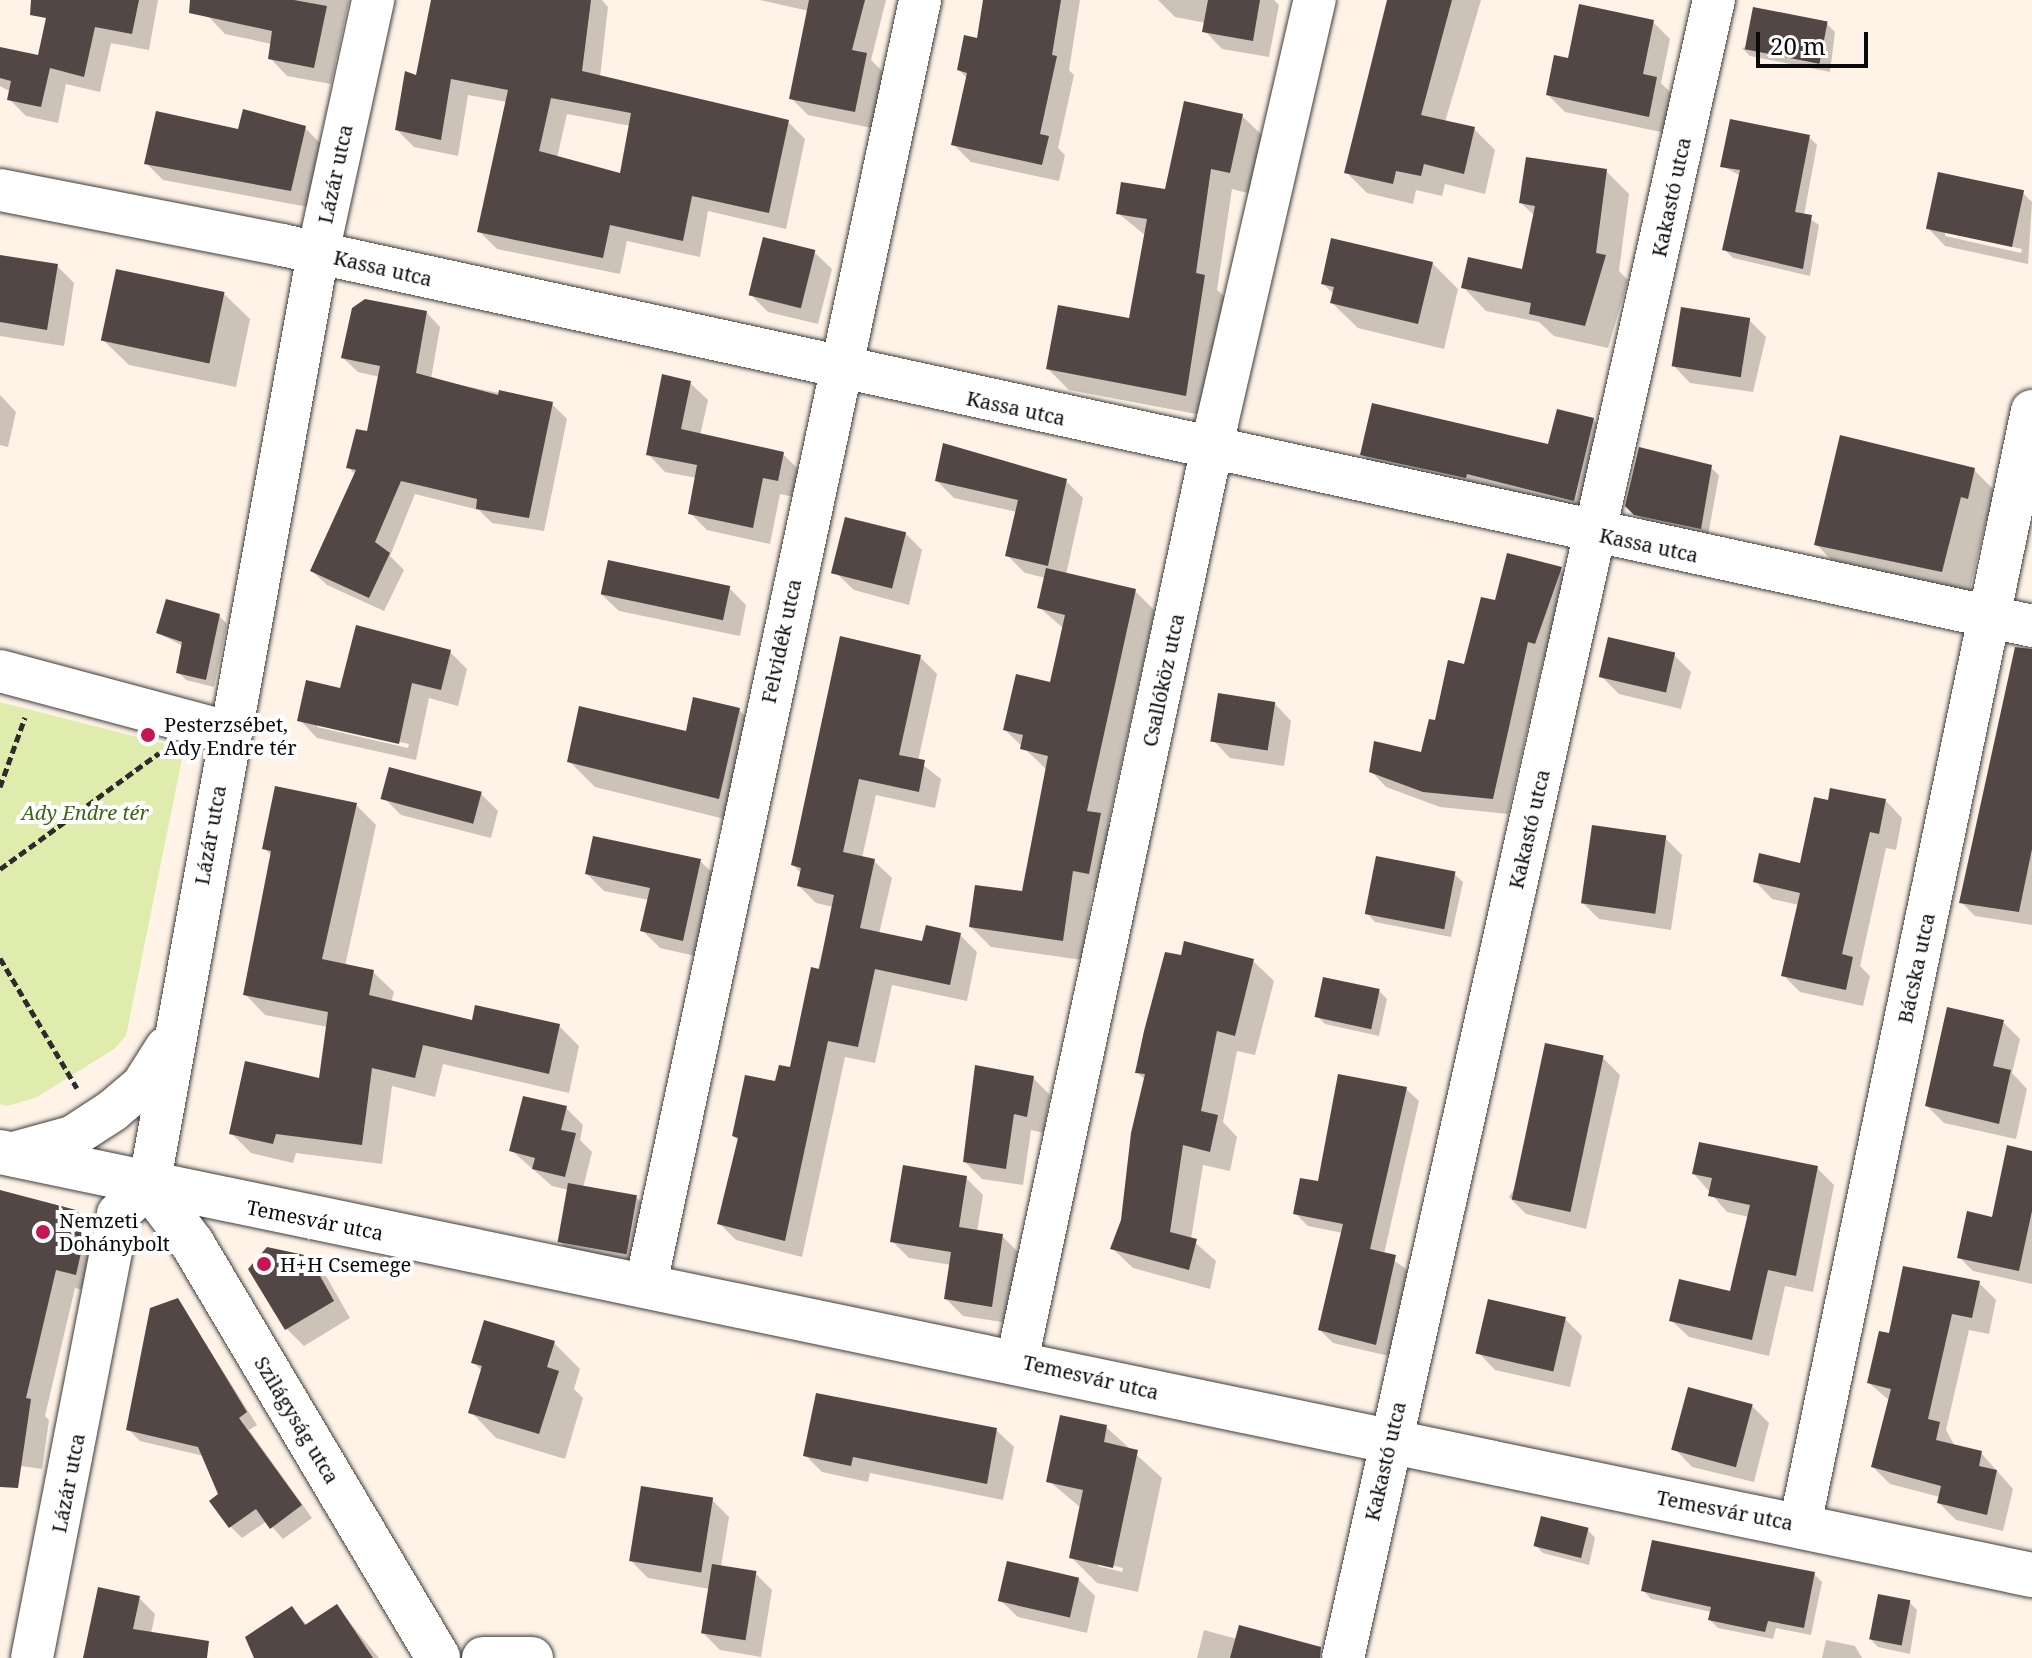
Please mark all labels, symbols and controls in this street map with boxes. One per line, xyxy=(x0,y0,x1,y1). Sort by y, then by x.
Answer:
scale bar xyxy=(1760,16,1872,66)
text: 20 m xyxy=(1770,29,1826,62)
street label: Lázár utca xyxy=(313,122,357,226)
street label: Kakastó utca xyxy=(1647,135,1695,259)
street label: Kassa utca xyxy=(331,245,435,291)
street label: Kassa utca xyxy=(964,386,1068,430)
street label: Kassa utca xyxy=(1597,523,1701,567)
street label: Felvidék utca xyxy=(756,577,806,705)
street label: Csallóköz utca xyxy=(1137,611,1189,749)
place label: Pesterzsébet, Ady Endre tér xyxy=(164,712,297,759)
marker: Pesterzsébet, Ady Endre tér xyxy=(139,726,157,744)
street label: Kakastó utca xyxy=(1504,767,1554,891)
street label: Lázár utca xyxy=(189,783,231,887)
park label: Ady Endre tér xyxy=(21,800,149,824)
street label: Bácska utca xyxy=(1893,911,1939,1025)
street label: Temesvár utca xyxy=(245,1195,385,1245)
place label: Nemzeti Dohánybolt xyxy=(59,1208,170,1255)
marker: Nemzeti Dohánybolt xyxy=(34,1223,52,1241)
place label: H+H Csemege xyxy=(280,1252,411,1276)
marker: H+H Csemege xyxy=(255,1255,273,1273)
street label: Temesvár utca xyxy=(1021,1350,1161,1404)
street label: Szilágyság utca xyxy=(250,1352,344,1488)
street label: Kakastó utca xyxy=(1360,1399,1410,1523)
street label: Lázár utca xyxy=(47,1431,89,1535)
street label: Temesvár utca xyxy=(1655,1485,1795,1535)

